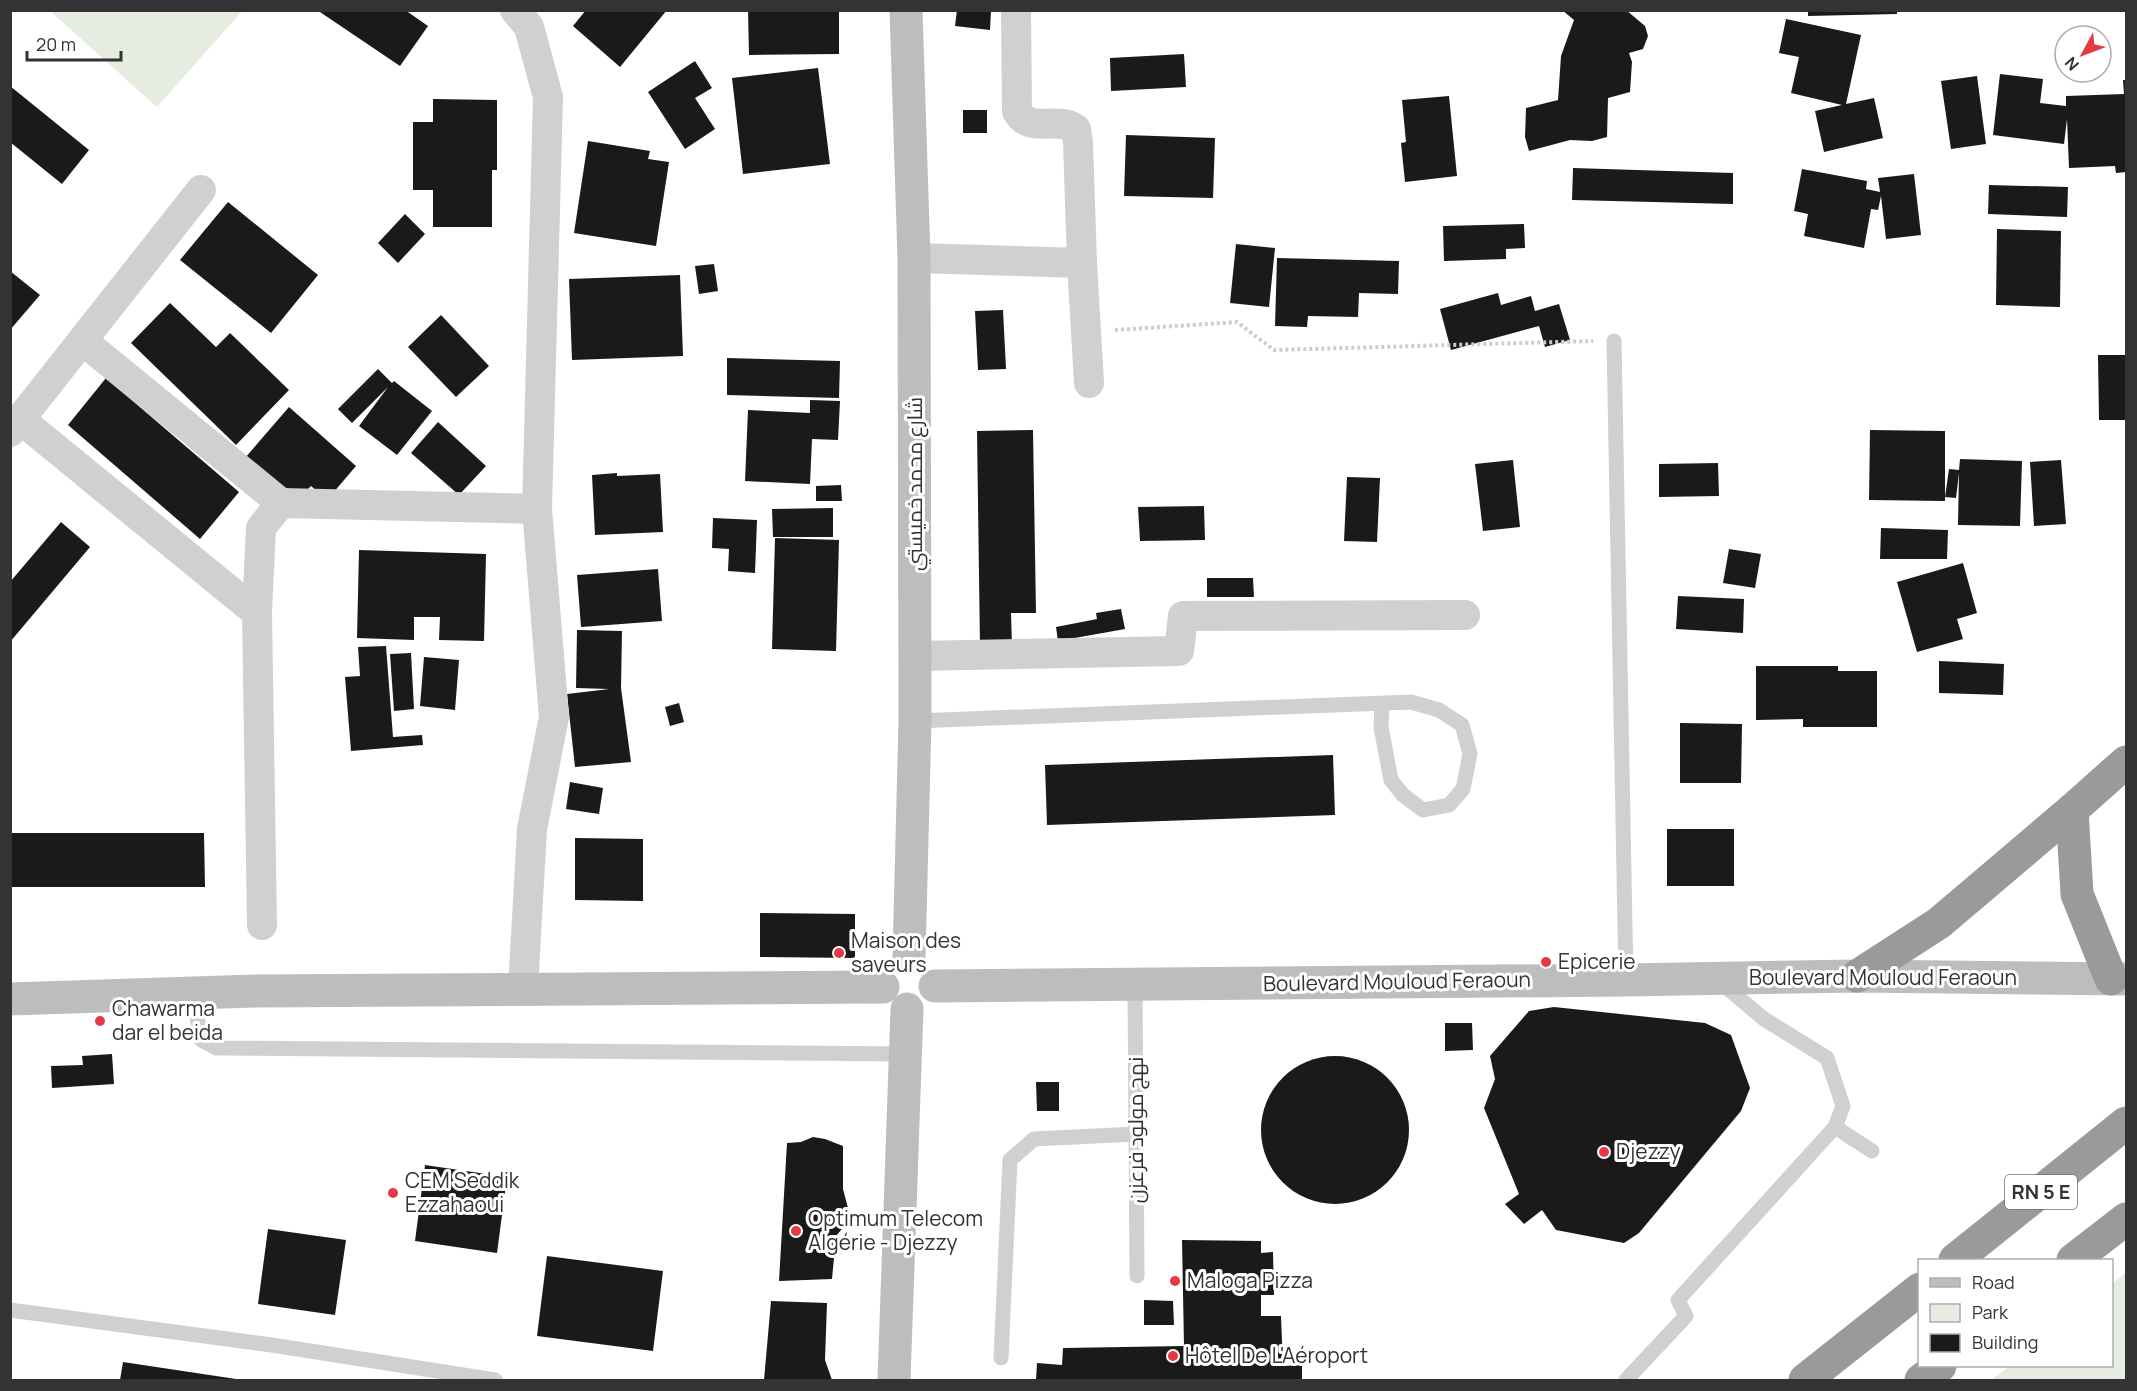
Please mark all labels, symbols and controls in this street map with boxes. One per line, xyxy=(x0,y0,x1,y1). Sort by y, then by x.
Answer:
scale bar xyxy=(27,24,122,62)
north arrow xyxy=(2053,24,2113,84)
text: 20 m xyxy=(36,32,76,56)
text: N xyxy=(2060,52,2084,75)
street label: شارع محمد خميستي xyxy=(900,397,931,571)
place label: Maison des saveurs xyxy=(851,926,961,978)
marker: Maison des saveurs xyxy=(832,946,846,960)
place label: Epicerie xyxy=(1558,947,1636,975)
marker: Epicerie xyxy=(1539,955,1553,969)
street label: Boulevard Mouloud Feraoun xyxy=(1749,963,2017,991)
street label: Boulevard Mouloud Feraoun xyxy=(1263,965,1531,997)
place label: Chawarma dar el beida xyxy=(112,994,223,1046)
marker: Chawarma dar el beida xyxy=(93,1014,107,1028)
street label: نهج مولود فرعزن xyxy=(1121,1057,1150,1203)
place label: Djezzy xyxy=(1616,1137,1681,1165)
marker: Djezzy xyxy=(1597,1145,1611,1159)
place label: CEM Seddik Ezzahaoui xyxy=(405,1166,520,1218)
road number: RN 5 E xyxy=(2005,1175,2077,1209)
marker: CEM Seddik Ezzahaoui xyxy=(386,1186,400,1200)
place label: Optimum Telecom Algérie - Djezzy xyxy=(808,1204,983,1256)
marker: Optimum Telecom Algérie - Djezzy xyxy=(789,1224,803,1238)
legend xyxy=(1918,1259,2113,1367)
place label: Maloga Pizza xyxy=(1187,1266,1313,1294)
text: Road xyxy=(1972,1270,2015,1294)
marker: Maloga Pizza xyxy=(1168,1274,1182,1288)
text: Park xyxy=(1972,1300,2009,1324)
text: Building xyxy=(1972,1330,2038,1354)
place label: Hôtel De L'Aéroport xyxy=(1185,1341,1368,1369)
marker: Hôtel De L'Aéroport xyxy=(1166,1349,1180,1363)

